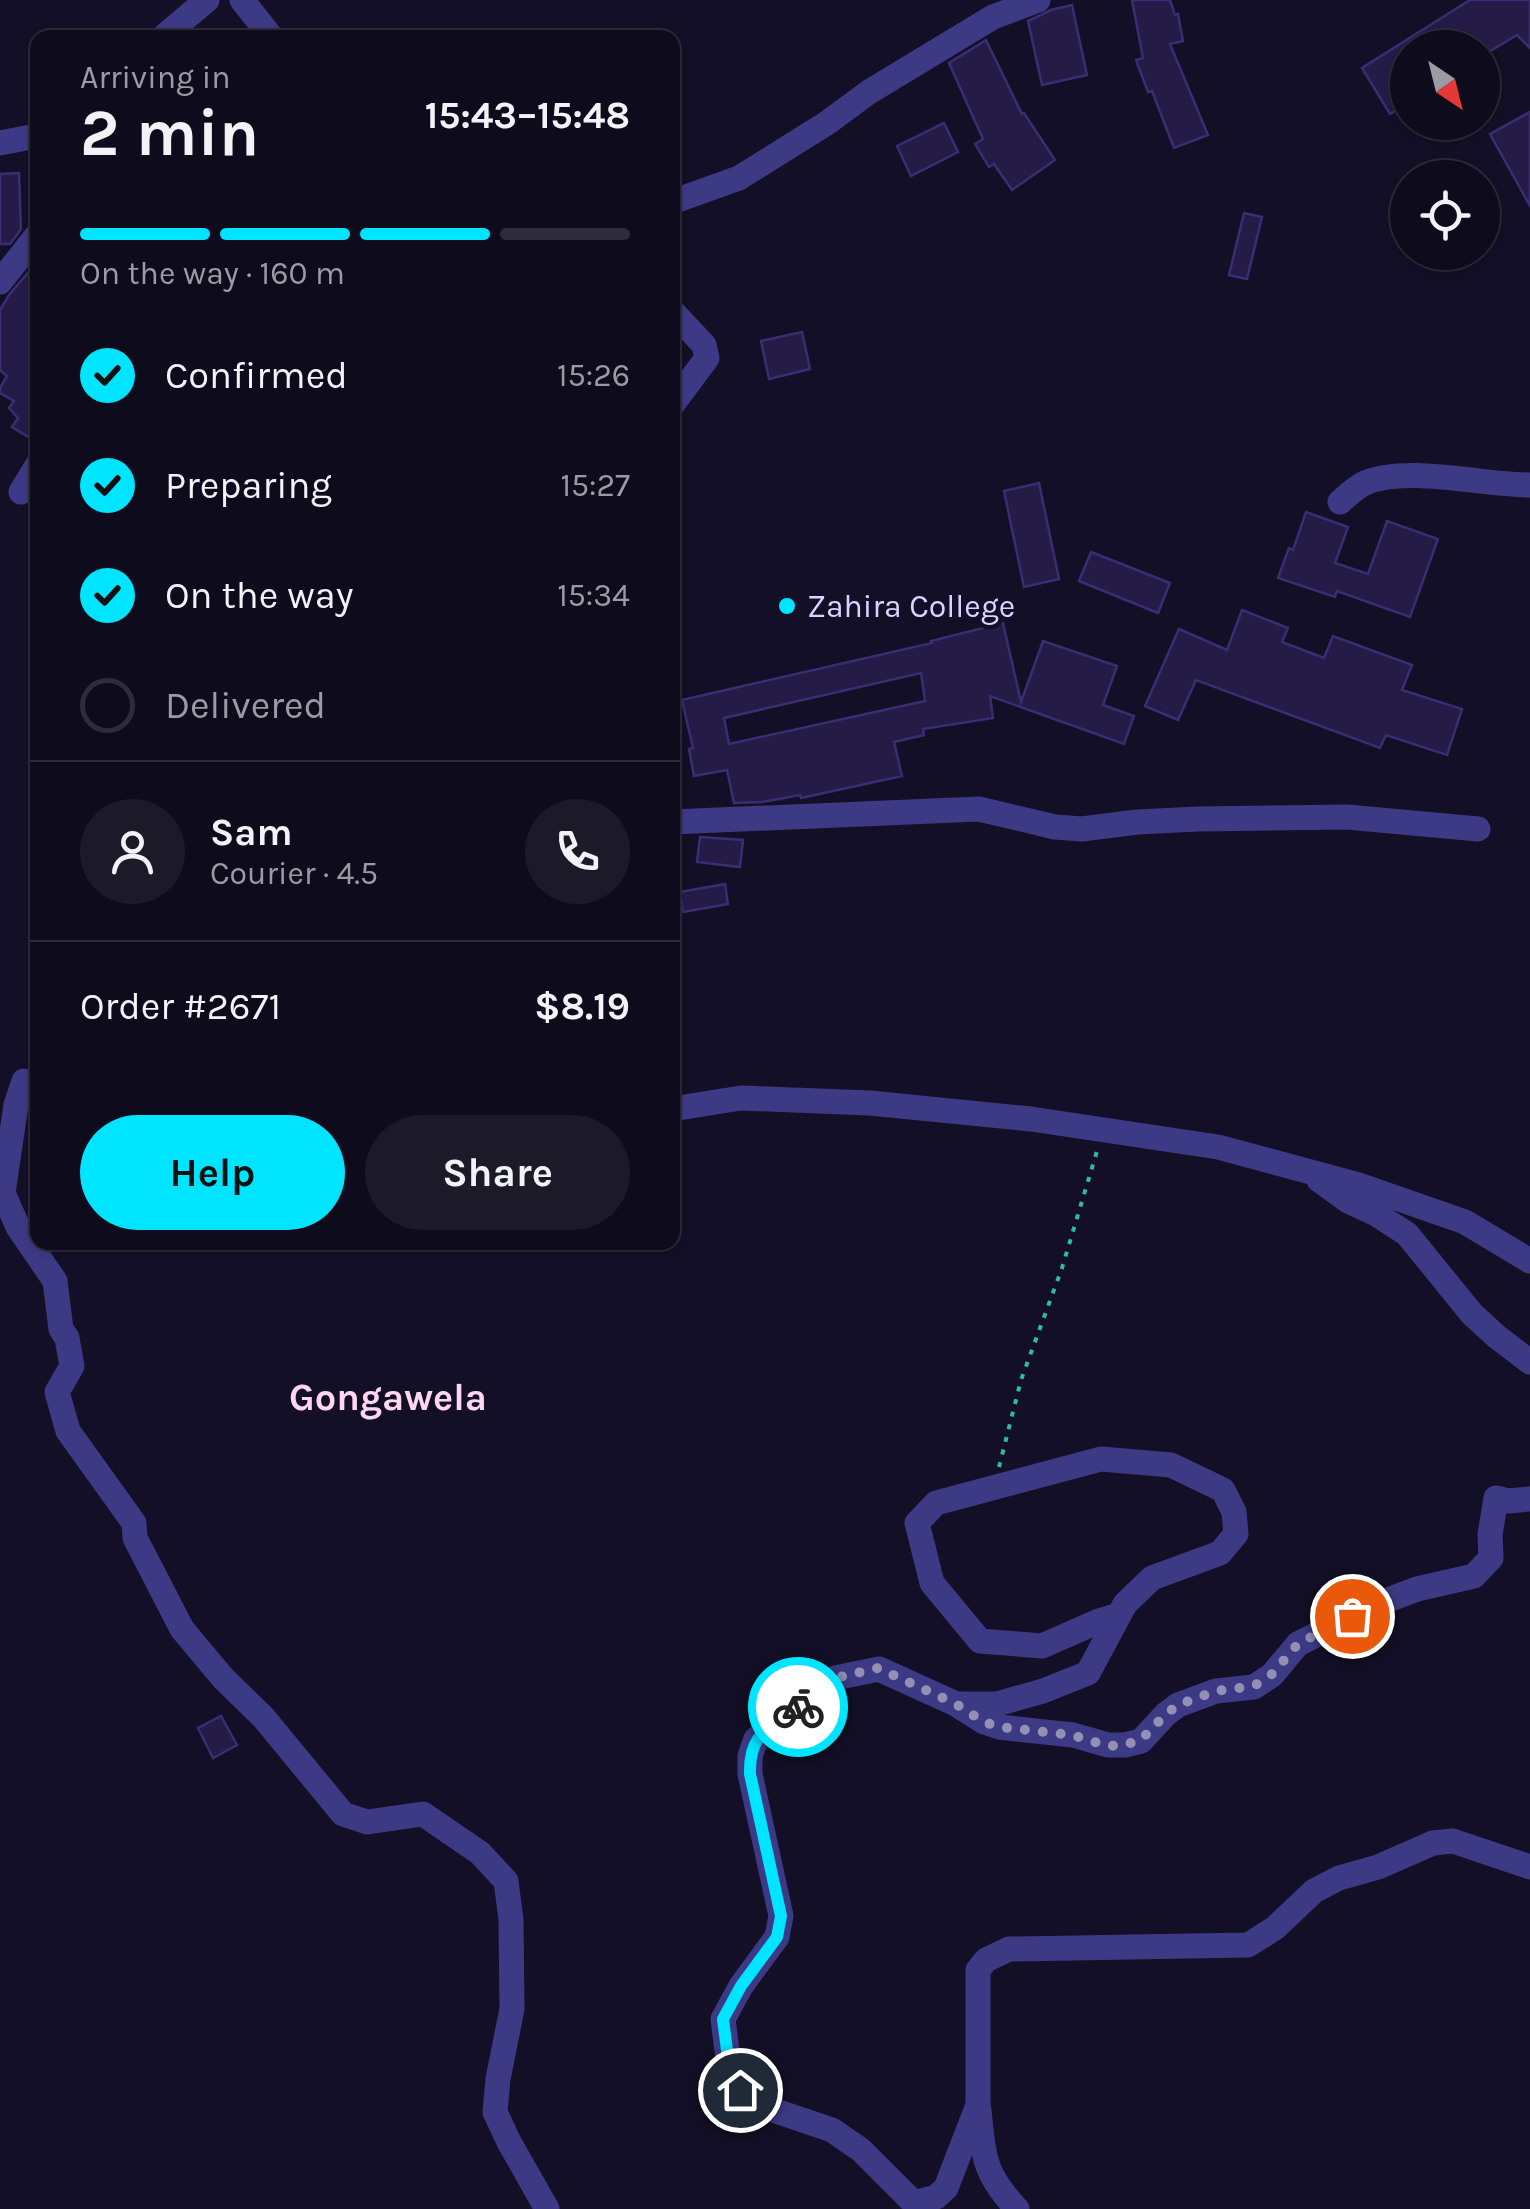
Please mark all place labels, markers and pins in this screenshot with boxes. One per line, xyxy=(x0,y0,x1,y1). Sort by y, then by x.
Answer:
place label: Zahira College xyxy=(807,588,1015,625)
marker: Zahira College xyxy=(776,595,798,617)
pin xyxy=(1310,1574,1395,1659)
pin xyxy=(698,2048,783,2133)

